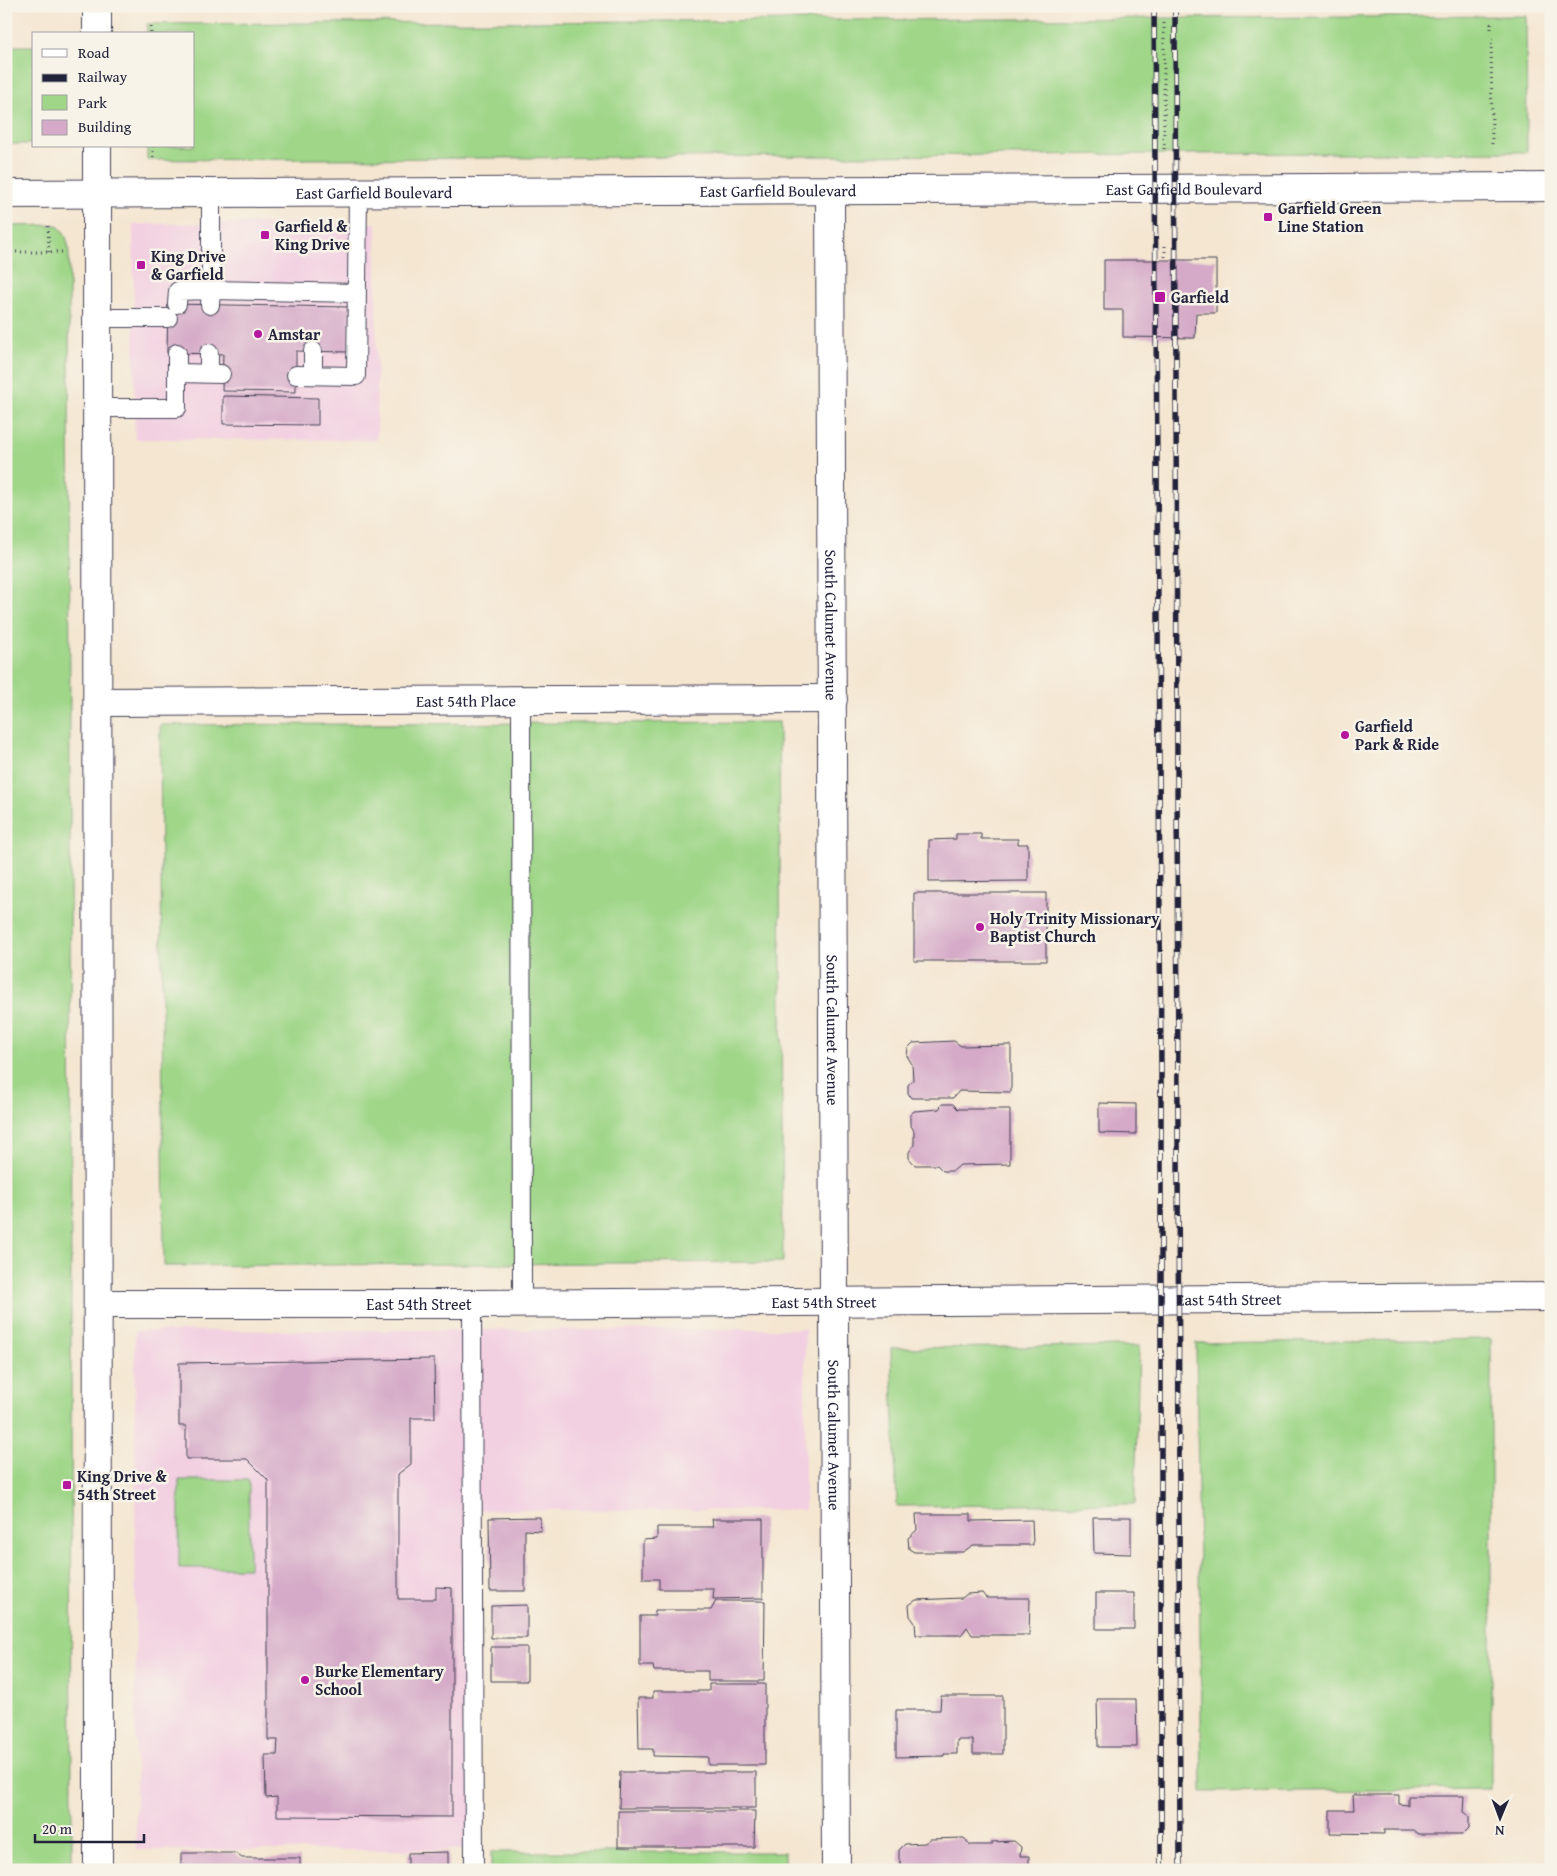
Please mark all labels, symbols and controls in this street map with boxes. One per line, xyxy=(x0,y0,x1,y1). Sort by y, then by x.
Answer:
legend xyxy=(32,32,195,148)
text: Road xyxy=(78,42,109,63)
text: Railway xyxy=(78,66,128,87)
text: Park xyxy=(78,92,107,113)
text: Building xyxy=(78,116,132,137)
street label: East Garfield Boulevard xyxy=(1106,176,1263,201)
street label: East Garfield Boulevard xyxy=(700,178,857,203)
street label: East Garfield Boulevard xyxy=(296,180,453,205)
place label: Garfield Green Line Station xyxy=(1278,196,1382,238)
marker: Garfield Green Line Station xyxy=(1262,211,1274,223)
place label: Garfield & King Drive xyxy=(275,214,350,256)
marker: Garfield & King Drive xyxy=(259,229,271,241)
place label: King Drive & Garfield xyxy=(151,244,226,286)
marker: King Drive & Garfield xyxy=(135,259,147,271)
place label: Garfield xyxy=(1171,285,1230,309)
marker: Garfield xyxy=(1153,290,1167,304)
place label: Amstar xyxy=(268,322,321,346)
marker: Amstar xyxy=(252,328,264,340)
street label: South Calumet Avenue xyxy=(819,549,844,701)
street label: East 54th Place xyxy=(416,688,516,713)
place label: Garfield Park & Ride xyxy=(1355,714,1439,756)
marker: Garfield Park & Ride xyxy=(1339,729,1351,741)
place label: Holy Trinity Missionary Baptist Church xyxy=(990,906,1160,948)
marker: Holy Trinity Missionary Baptist Church xyxy=(974,921,986,933)
street label: South Calumet Avenue xyxy=(821,954,845,1106)
street label: East 54th Street xyxy=(1176,1287,1282,1311)
street label: East 54th Street xyxy=(771,1289,877,1314)
street label: East 54th Street xyxy=(366,1292,472,1316)
street label: South Calumet Avenue xyxy=(822,1359,847,1511)
place label: King Drive & 54th Street xyxy=(77,1464,167,1506)
marker: King Drive & 54th Street xyxy=(61,1479,73,1491)
place label: Burke Elementary School xyxy=(315,1659,445,1701)
marker: Burke Elementary School xyxy=(299,1674,311,1686)
north arrow xyxy=(1474,1794,1524,1844)
scale bar xyxy=(35,1811,144,1843)
text: 20 m xyxy=(42,1818,73,1839)
text: N xyxy=(1494,1821,1505,1841)

